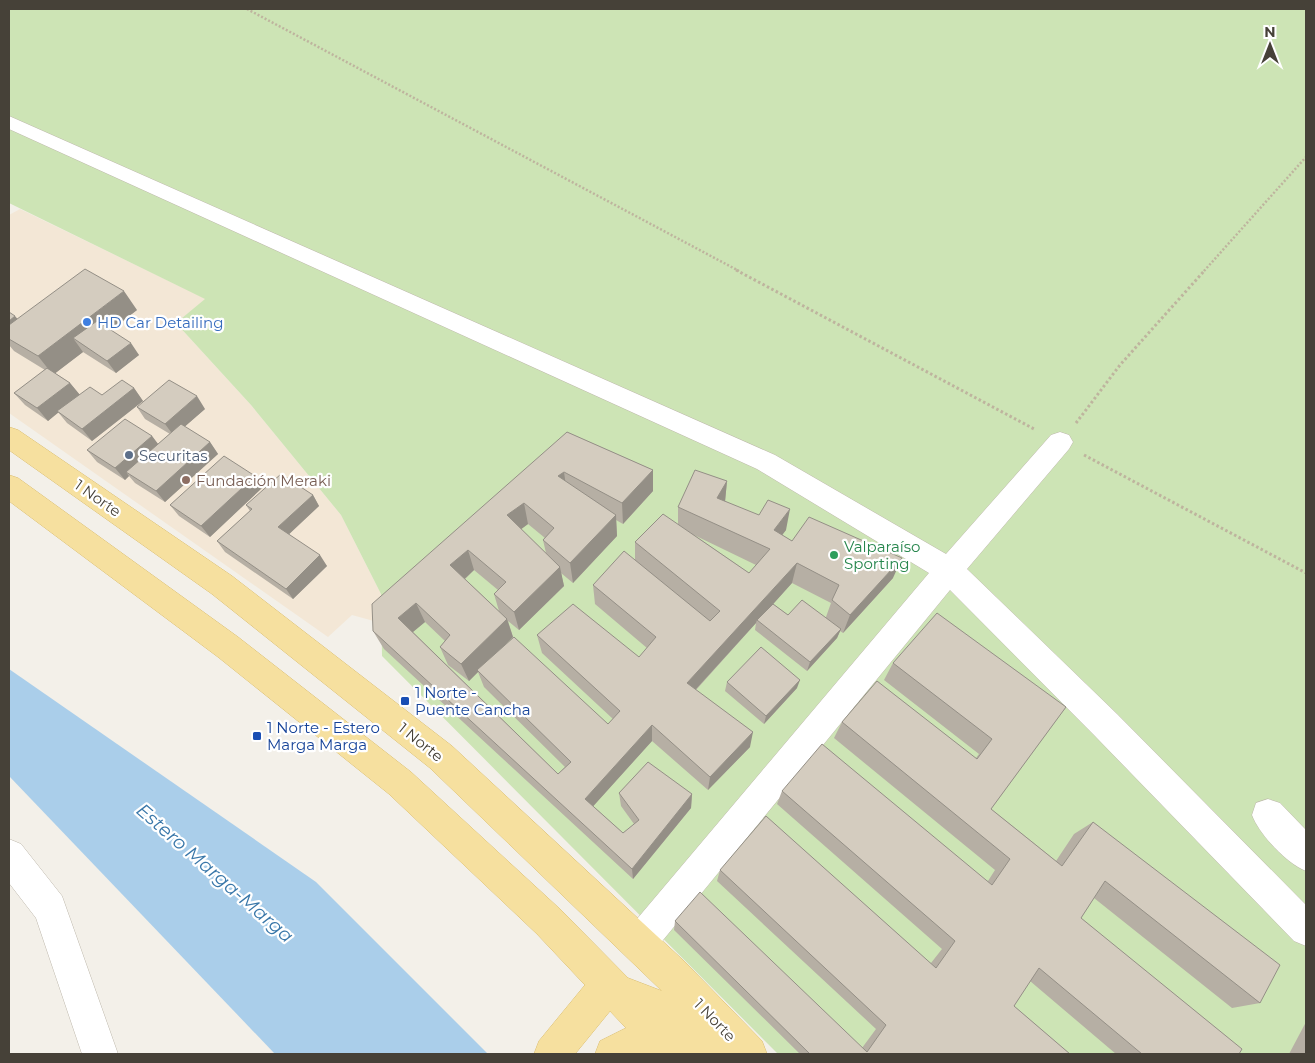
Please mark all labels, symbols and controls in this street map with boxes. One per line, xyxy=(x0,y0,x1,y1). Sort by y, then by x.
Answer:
north arrow xyxy=(1245,20,1295,70)
text: N xyxy=(1264,23,1276,41)
place label: HD Car Detailing xyxy=(97,313,223,332)
marker: HD Car Detailing xyxy=(81,316,93,328)
place label: Securitas xyxy=(139,446,208,465)
marker: Securitas xyxy=(123,449,135,461)
place label: Fundación Meraki xyxy=(196,471,331,490)
marker: Fundación Meraki xyxy=(180,474,192,486)
street label: 1 Norte xyxy=(71,475,125,521)
place label: Valparaíso Sporting xyxy=(844,537,921,573)
marker: Valparaíso Sporting xyxy=(828,549,840,561)
place label: 1 Norte - Puente Cancha xyxy=(415,683,531,719)
marker: 1 Norte - Puente Cancha xyxy=(399,695,411,707)
place label: 1 Norte - Estero Marga Marga xyxy=(267,718,380,754)
street label: 1 Norte xyxy=(395,718,447,766)
marker: 1 Norte - Estero Marga Marga xyxy=(251,730,263,742)
water label: Estero Marga-Marga xyxy=(132,798,298,948)
street label: 1 Norte xyxy=(690,995,740,1045)

